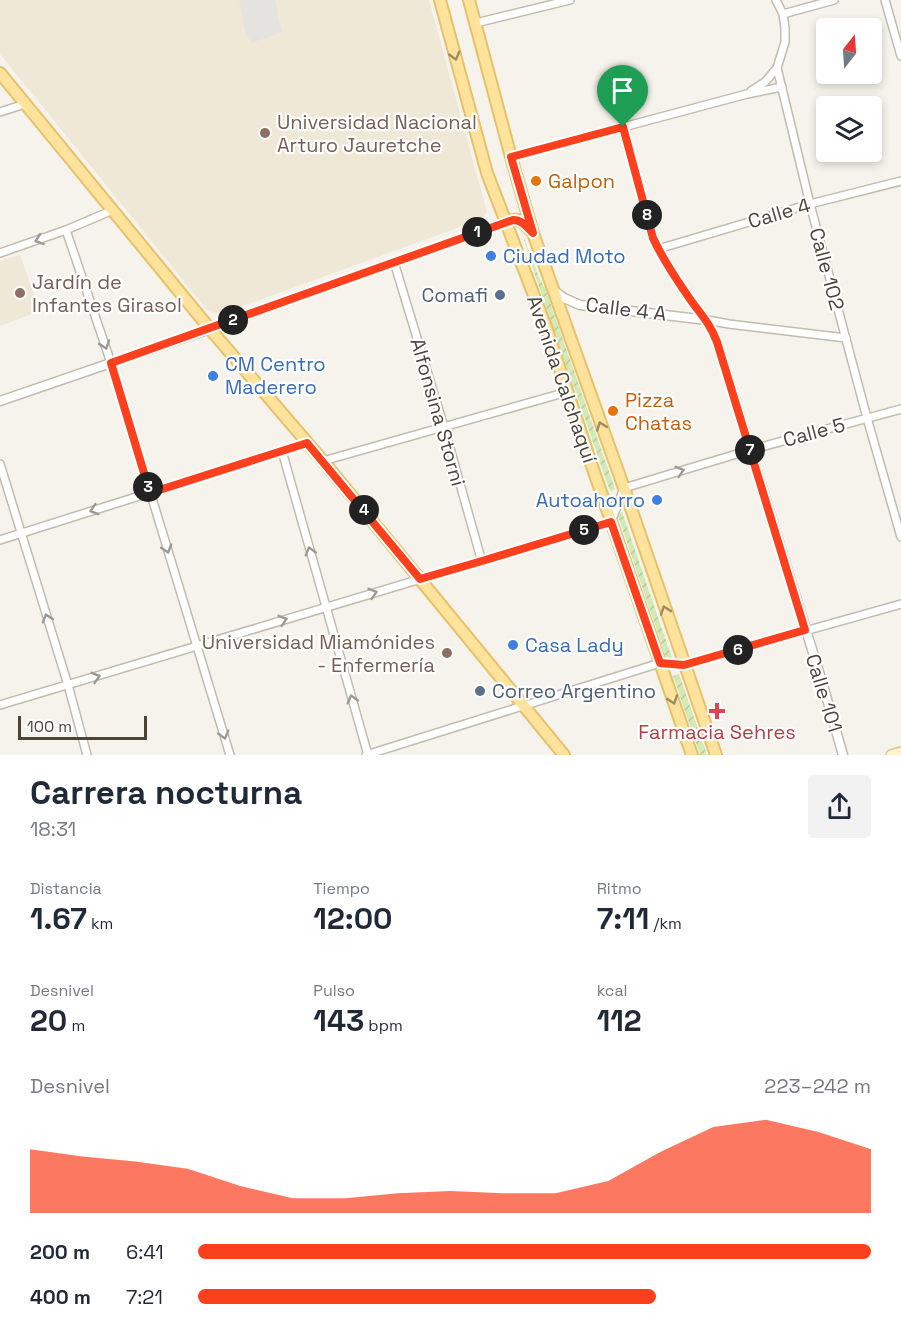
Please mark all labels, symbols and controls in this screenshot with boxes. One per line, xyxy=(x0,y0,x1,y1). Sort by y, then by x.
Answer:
north arrow xyxy=(816,18,882,84)
map controls xyxy=(816,18,882,162)
one-way arrow xyxy=(448,51,460,61)
pin xyxy=(597,65,648,127)
icon: arrive xyxy=(606,74,639,107)
button: layers xyxy=(816,96,882,162)
place label: Universidad Nacional Arturo Jauretche xyxy=(277,109,477,158)
marker: Universidad Nacional Arturo Jauretche xyxy=(258,126,272,140)
place label: Galpon xyxy=(548,168,615,194)
marker: Galpon xyxy=(529,174,543,188)
street label: Calle 4 xyxy=(745,192,813,234)
pin: 8 xyxy=(632,200,662,230)
text: 8 xyxy=(642,204,652,225)
pin: 1 xyxy=(462,217,492,247)
text: 1 xyxy=(473,221,481,242)
street label: Calle 102 xyxy=(804,225,850,313)
one-way arrow xyxy=(35,232,45,245)
place label: Ciudad Moto xyxy=(503,243,626,269)
marker: Ciudad Moto xyxy=(484,249,498,263)
place label: Jardín de Infantes Girasol xyxy=(32,269,182,318)
place label: Comafi xyxy=(421,282,488,308)
marker: Jardín de Infantes Girasol xyxy=(13,286,27,300)
marker: Comafi xyxy=(493,288,507,302)
street label: Calle 4 A xyxy=(584,291,668,327)
street label: Avenida Calchaquí xyxy=(521,292,603,466)
pin: 2 xyxy=(218,305,248,335)
text: 2 xyxy=(228,309,238,330)
street label: Alfonsina Storni xyxy=(404,335,472,489)
one-way arrow xyxy=(98,339,111,350)
place label: CM Centro Maderero xyxy=(225,351,326,400)
marker: CM Centro Maderero xyxy=(206,369,220,383)
place label: Pizza Chatas xyxy=(625,387,692,436)
marker: Pizza Chatas xyxy=(606,404,620,418)
street label: Calle 5 xyxy=(780,411,848,453)
one-way arrow xyxy=(596,421,609,431)
pin: 7 xyxy=(735,435,765,465)
text: 7 xyxy=(746,439,754,460)
one-way arrow xyxy=(674,466,685,478)
pin: 3 xyxy=(133,472,163,502)
text: 3 xyxy=(143,476,153,497)
place label: Autoahorro xyxy=(536,487,645,513)
marker: Autoahorro xyxy=(650,493,664,507)
pin: 4 xyxy=(349,495,379,525)
text: 4 xyxy=(359,499,369,520)
one-way arrow xyxy=(89,503,100,516)
pin: 5 xyxy=(569,515,599,545)
text: 5 xyxy=(579,519,589,540)
one-way arrow xyxy=(160,543,173,554)
one-way arrow xyxy=(304,546,317,556)
one-way arrow xyxy=(367,588,378,600)
one-way arrow xyxy=(660,605,673,616)
one-way arrow xyxy=(42,613,55,624)
one-way arrow xyxy=(277,615,288,627)
place label: Universidad Miamónides - Enfermería xyxy=(202,629,435,678)
place label: Casa Lady xyxy=(525,632,624,658)
pin: 6 xyxy=(723,635,753,665)
marker: Casa Lady xyxy=(506,638,520,652)
text: 6 xyxy=(733,639,743,660)
marker: Universidad Miamónides - Enfermería xyxy=(440,646,454,660)
street label: Calle 101 xyxy=(800,651,848,735)
one-way arrow xyxy=(90,672,101,684)
place label: Correo Argentino xyxy=(492,678,656,704)
marker: Correo Argentino xyxy=(473,684,487,698)
one-way arrow xyxy=(347,694,359,705)
one-way arrow xyxy=(665,694,678,705)
marker: Farmacia Sehres xyxy=(710,704,724,718)
scale bar xyxy=(18,713,147,740)
text: 100 m xyxy=(27,716,72,737)
place label: Farmacia Sehres xyxy=(638,719,796,745)
one-way arrow xyxy=(217,729,229,740)
text: Carrera nocturna xyxy=(30,772,302,814)
button: share xyxy=(808,775,871,838)
text: 18:31 xyxy=(30,816,76,842)
text: Distancia xyxy=(30,878,102,899)
text: Tiempo xyxy=(313,878,370,899)
text: Ritmo xyxy=(597,878,642,899)
text: 1.67 xyxy=(30,899,87,938)
text: 12:00 xyxy=(313,899,393,938)
text: 7:11 xyxy=(597,899,649,938)
text: km xyxy=(87,913,113,934)
text: /km xyxy=(649,913,682,934)
text: Desnivel xyxy=(30,980,94,1001)
text: Pulso xyxy=(313,980,355,1001)
text: kcal xyxy=(597,980,628,1001)
text: 20 xyxy=(30,1001,67,1040)
text: 143 xyxy=(313,1001,364,1040)
text: 112 xyxy=(597,1001,642,1040)
text: m xyxy=(67,1015,85,1036)
text: bpm xyxy=(364,1015,403,1036)
text: Desnivel xyxy=(30,1073,110,1099)
text: 223–242 m xyxy=(764,1073,871,1099)
text: 200 m xyxy=(30,1239,90,1265)
text: 6:41 xyxy=(126,1239,164,1265)
text: 400 m xyxy=(30,1284,91,1310)
text: 7:21 xyxy=(126,1284,163,1310)

